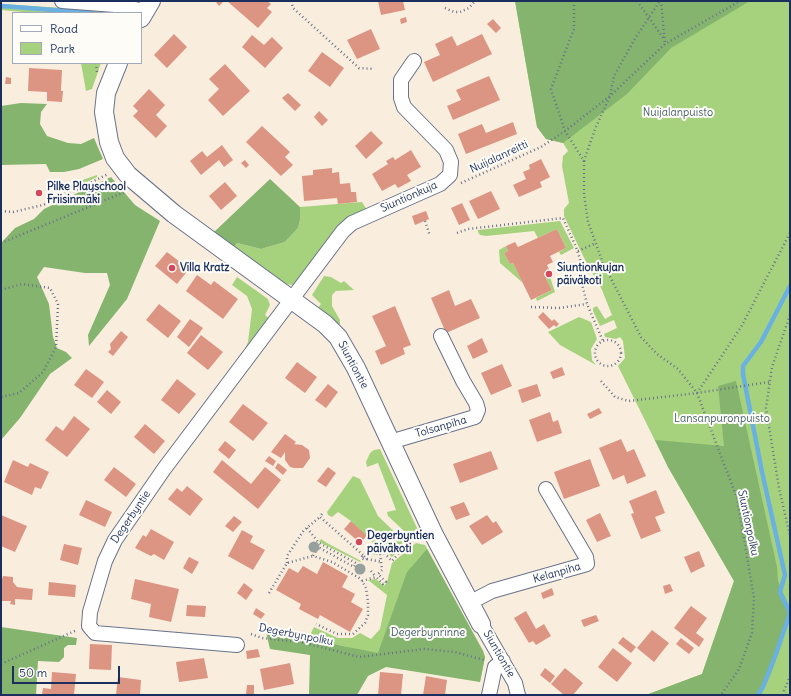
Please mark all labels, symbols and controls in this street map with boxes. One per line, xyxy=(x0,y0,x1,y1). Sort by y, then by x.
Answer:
legend xyxy=(12,12,142,64)
text: Road xyxy=(50,21,78,36)
text: Park xyxy=(50,41,75,56)
park label: Nuijalanpuisto xyxy=(643,106,713,120)
street label: Nuijalanreitti xyxy=(468,138,530,176)
street label: Siuntionkuja xyxy=(379,179,439,215)
place label: Pilke Playschool Friisinmäki xyxy=(47,180,126,206)
marker: Pilke Playschool Friisinmäki xyxy=(34,188,44,198)
place label: Villa Kratz xyxy=(180,261,230,275)
place label: Siuntionkujan päiväkoti xyxy=(557,261,624,287)
marker: Villa Kratz xyxy=(167,263,177,273)
marker: Siuntionkujan päiväkoti xyxy=(544,269,554,279)
street label: Siuntiontie xyxy=(335,339,371,391)
park label: Lansanpuronpuisto xyxy=(674,412,770,426)
street label: Tolsanpiha xyxy=(414,413,468,441)
street label: Degerbyntie xyxy=(108,488,154,546)
street label: Siuntionpolku xyxy=(735,489,761,557)
place label: Degerbyntien päiväkoti xyxy=(367,529,434,555)
marker: Degerbyntien päiväkoti xyxy=(354,537,364,547)
street label: Kelanpiha xyxy=(532,560,582,586)
street label: Degerbynpolku xyxy=(257,621,335,649)
park label: Degerbynrinne xyxy=(391,626,465,640)
street label: Siuntiontie xyxy=(480,628,518,680)
scale bar xyxy=(14,658,122,684)
text: 50 m xyxy=(19,665,47,680)

